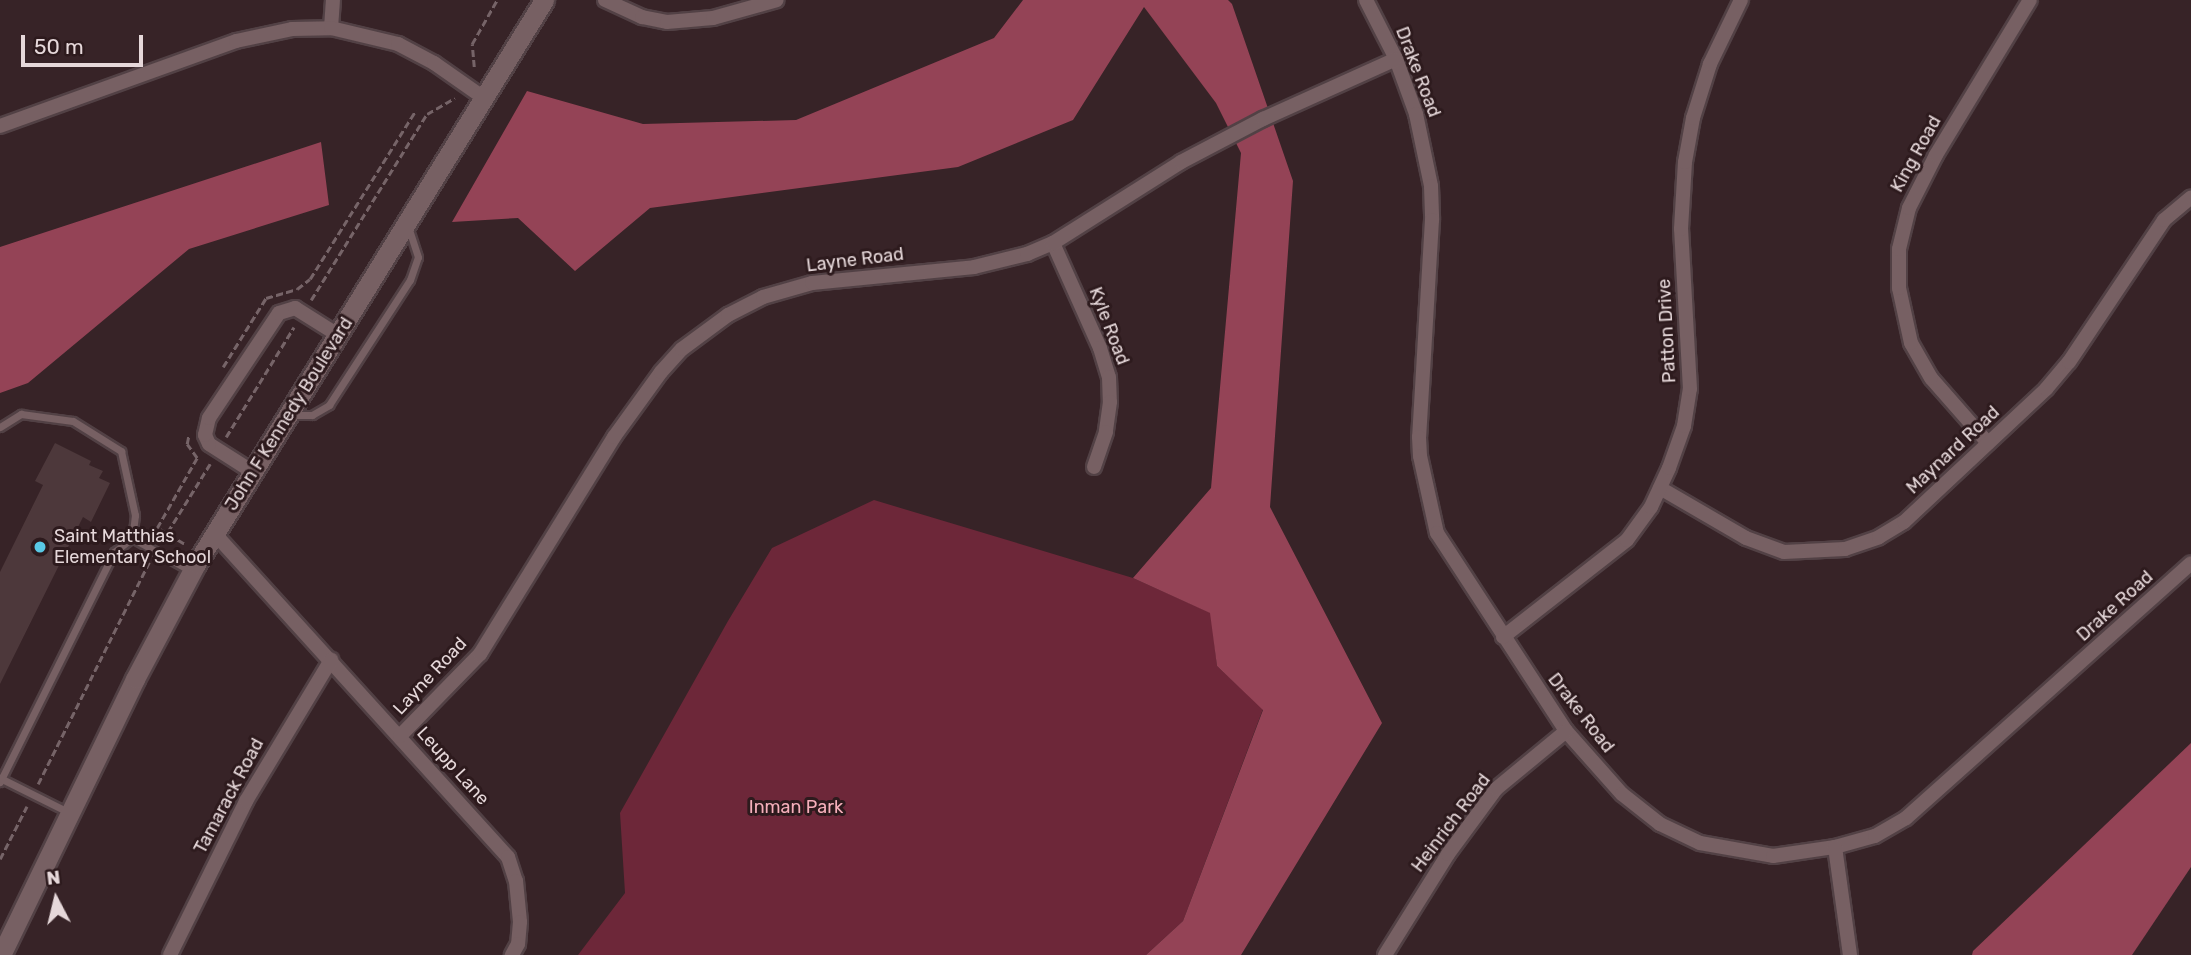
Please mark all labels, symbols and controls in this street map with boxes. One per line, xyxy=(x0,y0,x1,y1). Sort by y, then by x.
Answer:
scale bar xyxy=(24,21,147,65)
street label: Drake Road xyxy=(1391,24,1445,120)
text: 50 m xyxy=(34,34,84,59)
street label: King Road xyxy=(1886,112,1946,196)
street label: Layne Road xyxy=(805,243,905,277)
street label: Patton Drive xyxy=(1653,278,1681,384)
street label: Kyle Road xyxy=(1084,284,1134,368)
street label: John F Kennedy Boulevard xyxy=(220,313,358,515)
street label: Maynard Road xyxy=(1902,401,2004,499)
place label: Saint Matthias Elementary School xyxy=(54,526,212,568)
marker: Saint Matthias Elementary School xyxy=(32,539,48,555)
street label: Drake Road xyxy=(2072,566,2158,646)
street label: Layne Road xyxy=(389,633,471,719)
street label: Drake Road xyxy=(1543,669,1619,757)
street label: Leupp Lane xyxy=(412,722,494,810)
street label: Tamarack Road xyxy=(190,735,268,857)
street label: Heinrich Road xyxy=(1407,770,1495,876)
park label: Inman Park xyxy=(749,796,843,818)
north arrow xyxy=(21,864,91,934)
text: N xyxy=(45,865,62,890)

